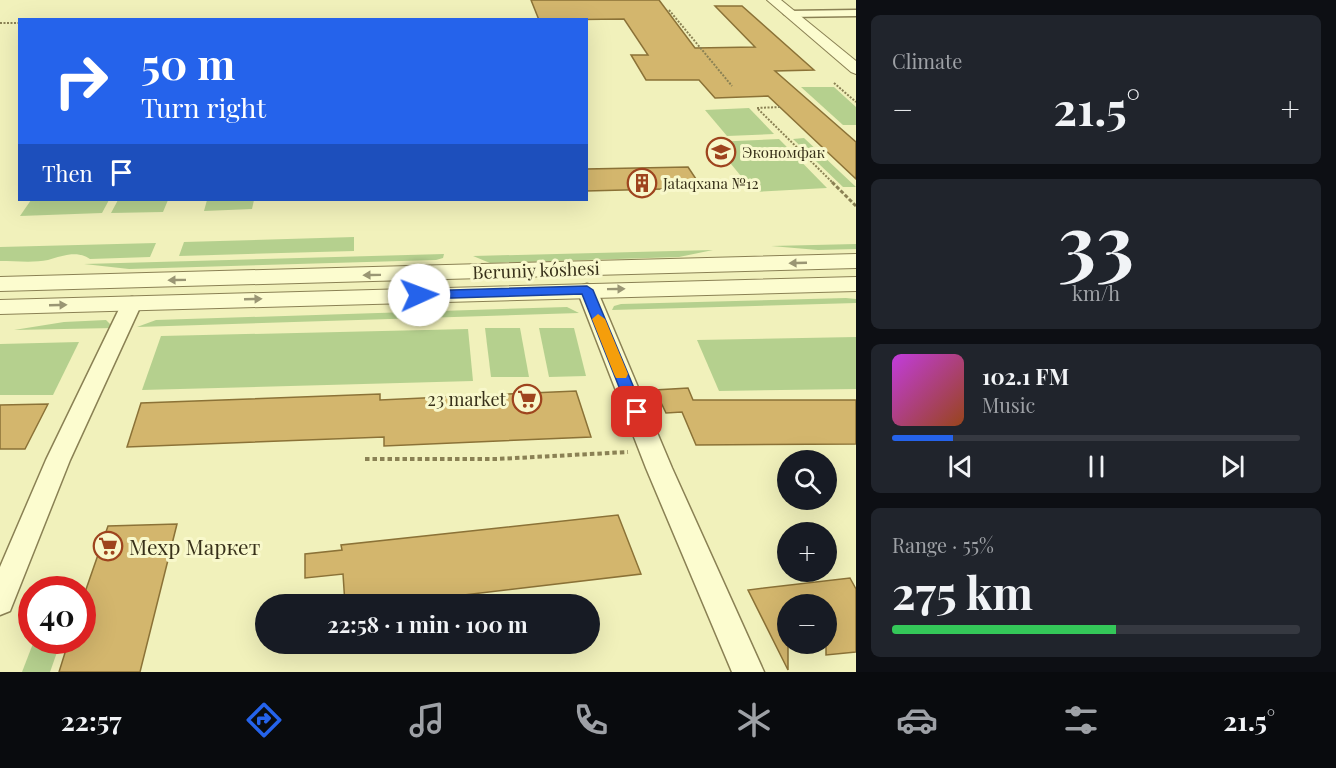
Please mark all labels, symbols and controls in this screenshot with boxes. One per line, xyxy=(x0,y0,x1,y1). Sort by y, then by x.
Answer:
text: 50 m xyxy=(141,35,235,91)
icon: right xyxy=(42,42,120,120)
text: Climate xyxy=(892,47,962,74)
text: 21.5° xyxy=(1054,77,1140,137)
text: − xyxy=(892,86,913,130)
text: + xyxy=(1281,86,1300,130)
text: Turn right xyxy=(141,89,266,125)
school or university icon: Экономфак xyxy=(705,136,737,168)
place label: Экономфак xyxy=(742,142,825,162)
icon: arrive xyxy=(105,156,138,189)
text: Then xyxy=(42,158,93,188)
building icon: Jataqxana №12 xyxy=(626,167,658,199)
place label: Jataqxana №12 xyxy=(662,173,759,193)
text: 33 xyxy=(1058,188,1134,292)
street label: Beruniy kóshesi xyxy=(472,256,600,284)
one-way arrow xyxy=(788,258,807,267)
position arrow xyxy=(387,263,451,327)
one-way arrow xyxy=(362,270,381,279)
one-way arrow xyxy=(167,275,186,285)
text: km/h xyxy=(1072,279,1120,306)
one-way arrow xyxy=(607,285,626,294)
one-way arrow xyxy=(244,295,263,304)
one-way arrow xyxy=(49,300,68,310)
text: 102.1 FM xyxy=(982,361,1069,391)
supermarket icon: 23 market xyxy=(511,383,543,415)
pin xyxy=(611,386,662,437)
place label: 23 market xyxy=(427,387,507,411)
text: Music xyxy=(982,391,1035,418)
icon: arrive xyxy=(620,395,653,428)
map controls xyxy=(777,450,837,654)
button: search xyxy=(777,450,837,510)
icon: previous xyxy=(944,450,977,483)
icon: pause xyxy=(1080,450,1113,483)
icon: next xyxy=(1216,450,1249,483)
button: + xyxy=(777,522,837,582)
supermarket icon: Мехр Маркет xyxy=(92,530,124,562)
text: Range · 55% xyxy=(892,531,994,558)
place label: Мехр Маркет xyxy=(129,532,260,560)
text: 275 km xyxy=(892,561,1033,621)
speed limit sign: 40 xyxy=(18,576,96,654)
button: − xyxy=(777,594,837,654)
text: 22:58 · 1 min · 100 m xyxy=(327,609,528,639)
icon: directions xyxy=(243,699,285,741)
icon: music xyxy=(406,699,448,741)
icon: phone xyxy=(570,699,612,741)
icon: climate xyxy=(733,699,775,741)
icon: car xyxy=(896,699,938,741)
icon: filters xyxy=(1060,699,1102,741)
text: 22:57 xyxy=(61,702,121,738)
text: 21.5° xyxy=(1223,702,1275,738)

